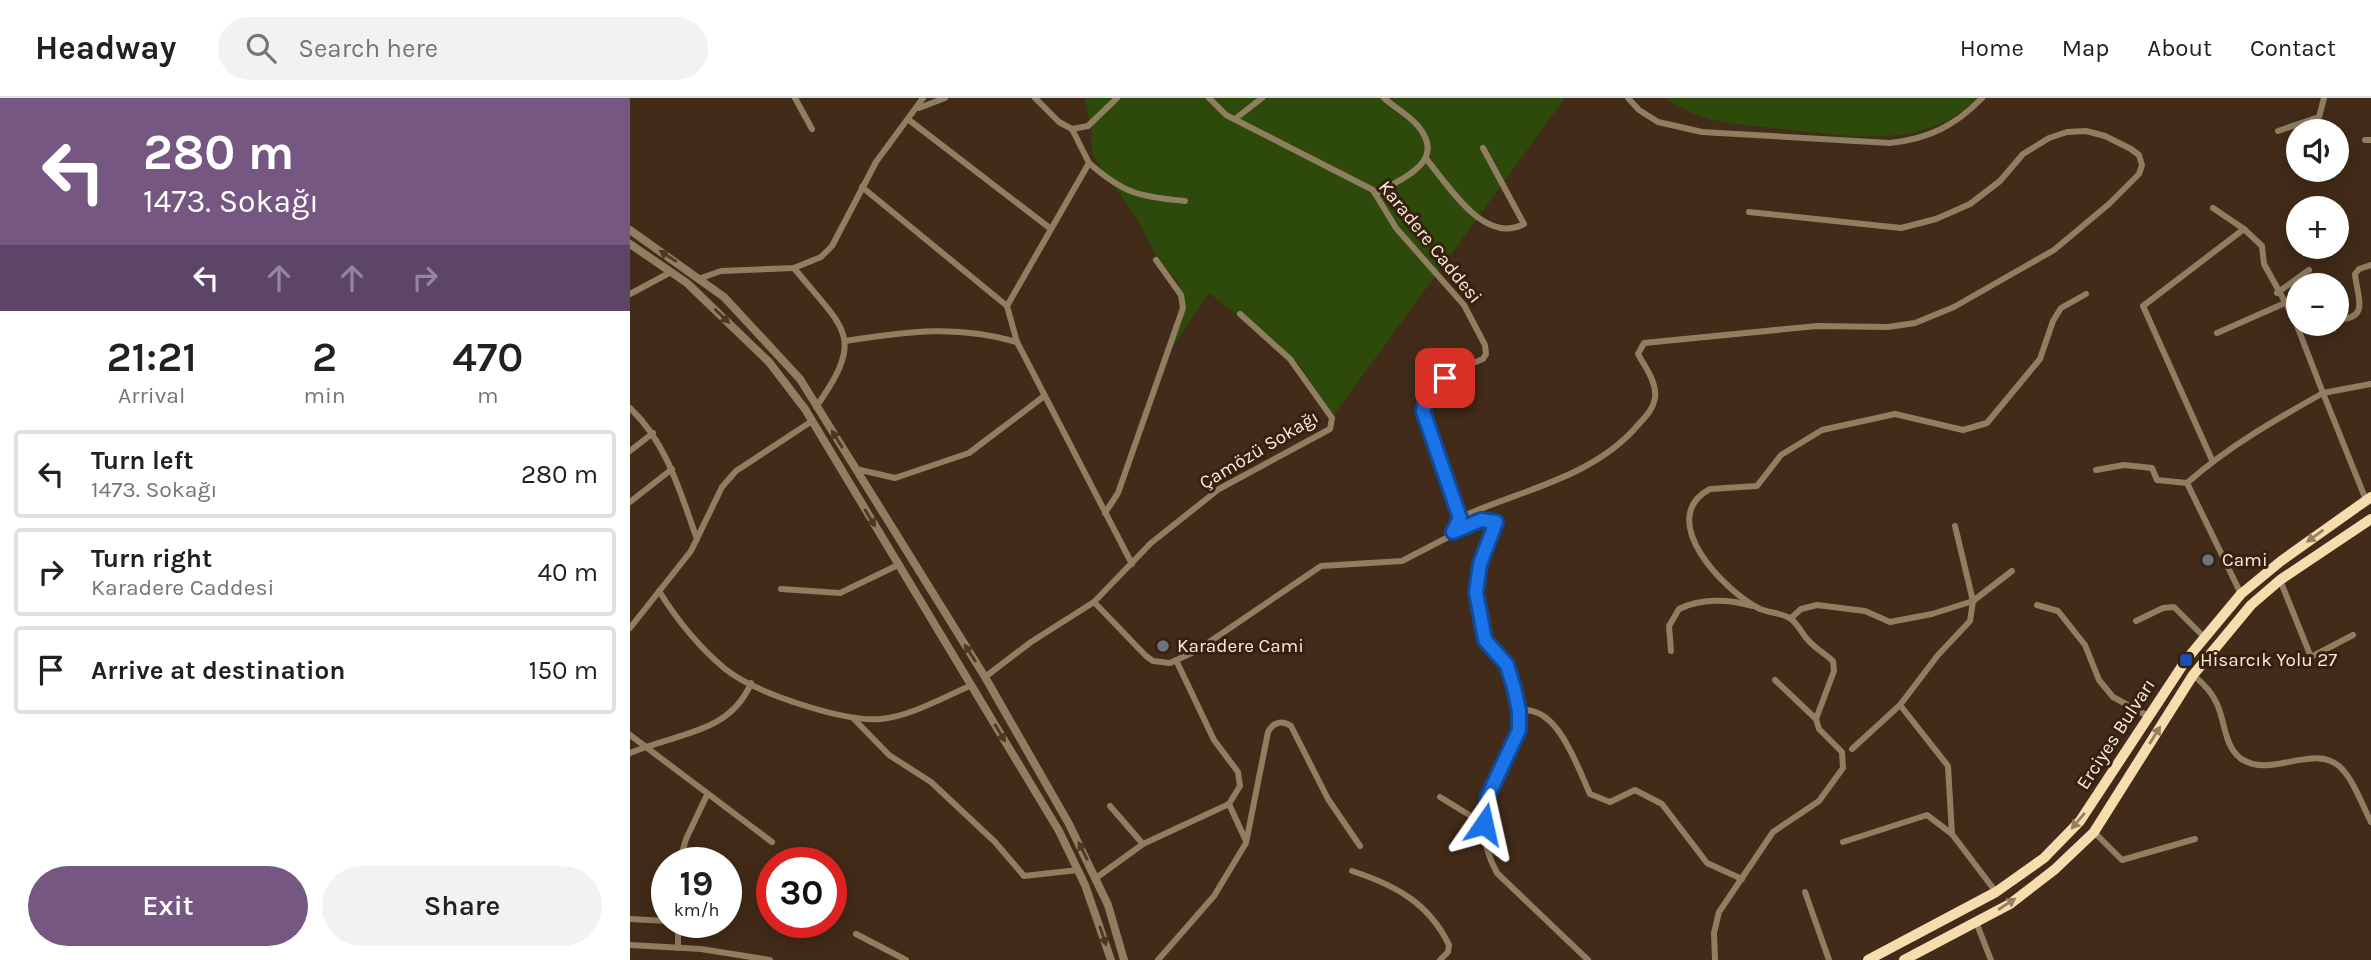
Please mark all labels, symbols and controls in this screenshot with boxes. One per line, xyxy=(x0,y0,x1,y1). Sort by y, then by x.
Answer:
search box xyxy=(218,17,708,80)
text: Headway xyxy=(35,29,176,67)
icon: search xyxy=(242,29,280,67)
text: Search here xyxy=(298,33,438,64)
text: Home xyxy=(1960,34,2024,62)
text: Map xyxy=(2062,34,2109,62)
text: About xyxy=(2147,34,2212,62)
text: Contact xyxy=(2250,34,2336,62)
map controls xyxy=(2286,119,2349,336)
button: sound xyxy=(2286,119,2349,182)
text: 280 m xyxy=(143,124,294,181)
icon: left xyxy=(28,126,119,217)
street label: Karadere Caddesi xyxy=(1374,176,1486,308)
text: 1473. Sokağı xyxy=(143,183,319,220)
button: + xyxy=(2286,196,2349,259)
one-way arrow xyxy=(659,249,677,263)
icon: left xyxy=(187,259,225,297)
icon: ahead xyxy=(260,259,298,297)
icon: ahead xyxy=(333,259,371,297)
icon: right xyxy=(406,259,444,297)
button: − xyxy=(2286,273,2349,336)
one-way arrow xyxy=(713,308,731,324)
text: 21:21 xyxy=(106,332,197,382)
text: 2 xyxy=(312,332,337,382)
text: 470 xyxy=(452,332,523,382)
pin xyxy=(1415,348,1475,408)
icon: arrive xyxy=(1426,359,1464,397)
text: Arrival xyxy=(118,382,185,409)
text: min xyxy=(303,382,346,409)
text: m xyxy=(477,382,499,409)
street label: Çamözü Sokağı xyxy=(1196,406,1322,494)
one-way arrow xyxy=(830,430,843,449)
text: Turn left xyxy=(91,445,193,476)
icon: left xyxy=(32,455,70,493)
text: 280 m xyxy=(521,459,598,490)
text: 1473. Sokağı xyxy=(91,476,217,503)
one-way arrow xyxy=(864,508,876,527)
one-way arrow xyxy=(2306,529,2324,543)
text: Turn right xyxy=(91,543,212,574)
place label: Cami xyxy=(2222,549,2268,571)
marker: Cami xyxy=(2200,552,2216,568)
icon: right xyxy=(32,553,70,591)
text: 40 m xyxy=(538,557,598,588)
text: Karadere Caddesi xyxy=(91,574,274,601)
place label: Karadere Cami xyxy=(1177,635,1304,657)
marker: Karadere Cami xyxy=(1155,638,1171,654)
one-way arrow xyxy=(963,644,976,663)
place label: Hisarcık Yolu 27 xyxy=(2200,649,2337,671)
icon: arrive xyxy=(32,651,70,689)
marker: Hisarcık Yolu 27 xyxy=(2178,652,2194,668)
text: Arrive at destination xyxy=(91,655,345,686)
text: 150 m xyxy=(529,655,598,686)
street label: Erciyes Bulvarı xyxy=(2072,675,2160,793)
one-way arrow xyxy=(994,724,1007,743)
one-way arrow xyxy=(2149,726,2162,745)
position arrow xyxy=(1447,787,1521,861)
one-way arrow xyxy=(2071,813,2086,830)
one-way arrow xyxy=(1077,841,1088,861)
speed limit sign: 30 xyxy=(756,847,847,938)
text: 19 xyxy=(680,863,713,904)
button: Exit xyxy=(28,866,308,946)
button: Share xyxy=(322,866,602,946)
one-way arrow xyxy=(1998,898,2017,911)
text: km/h xyxy=(674,899,719,921)
one-way arrow xyxy=(1098,925,1109,946)

